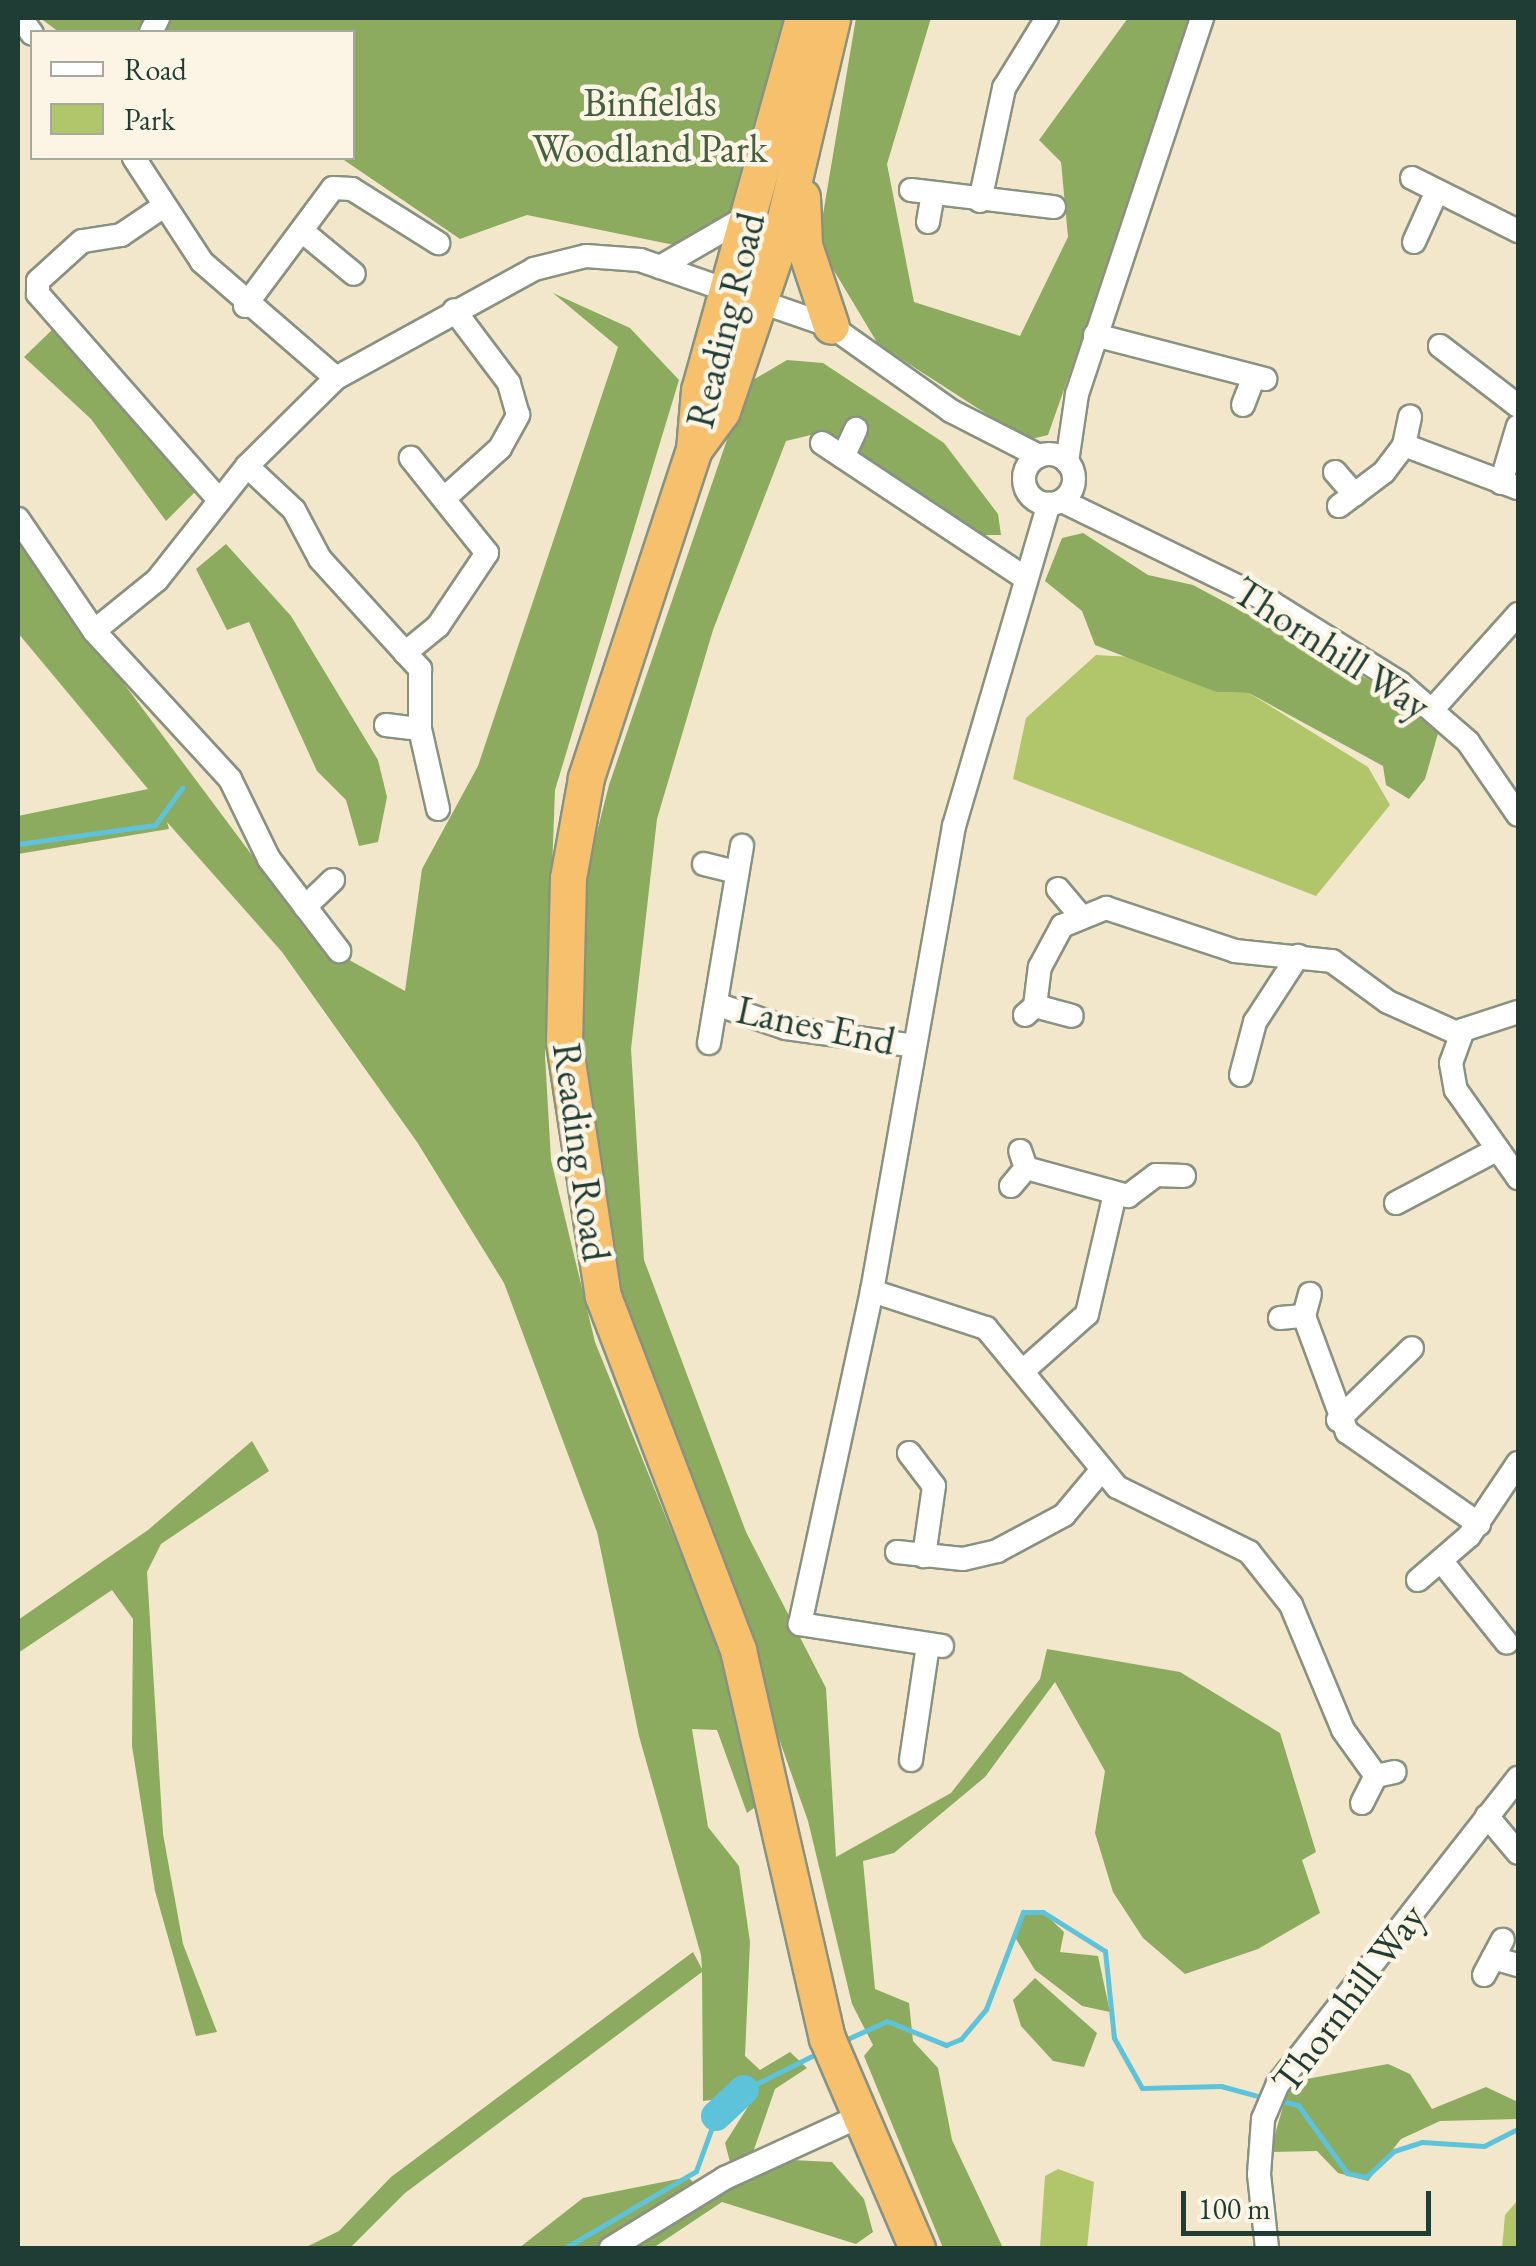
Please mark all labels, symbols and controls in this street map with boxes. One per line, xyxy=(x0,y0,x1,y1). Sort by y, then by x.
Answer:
legend xyxy=(30,30,355,160)
text: Road xyxy=(124,50,187,89)
park label: Binfields Woodland Park xyxy=(532,78,768,172)
text: Park xyxy=(124,100,175,139)
street label: Reading Road xyxy=(675,207,775,433)
street label: Thornhill Way xyxy=(1225,567,1439,729)
street label: Lanes End xyxy=(732,985,900,1065)
street label: Reading Road xyxy=(543,1040,621,1264)
street label: Thornhill Way xyxy=(1261,1894,1435,2102)
scale bar xyxy=(1186,2171,1436,2233)
text: 100 m xyxy=(1198,2189,1271,2228)

